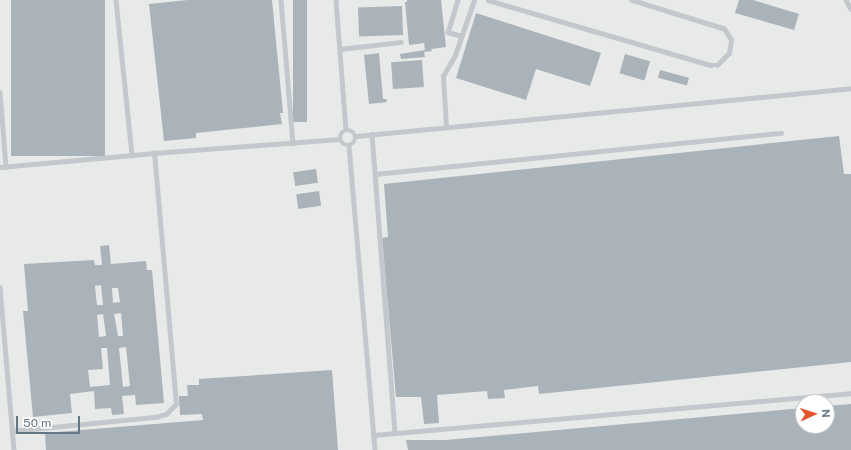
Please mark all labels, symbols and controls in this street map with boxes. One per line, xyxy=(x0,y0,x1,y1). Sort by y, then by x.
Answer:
north arrow xyxy=(795,394,835,434)
scale bar xyxy=(18,408,82,434)
text: N xyxy=(820,409,832,418)
text: 50 m xyxy=(23,416,51,430)

